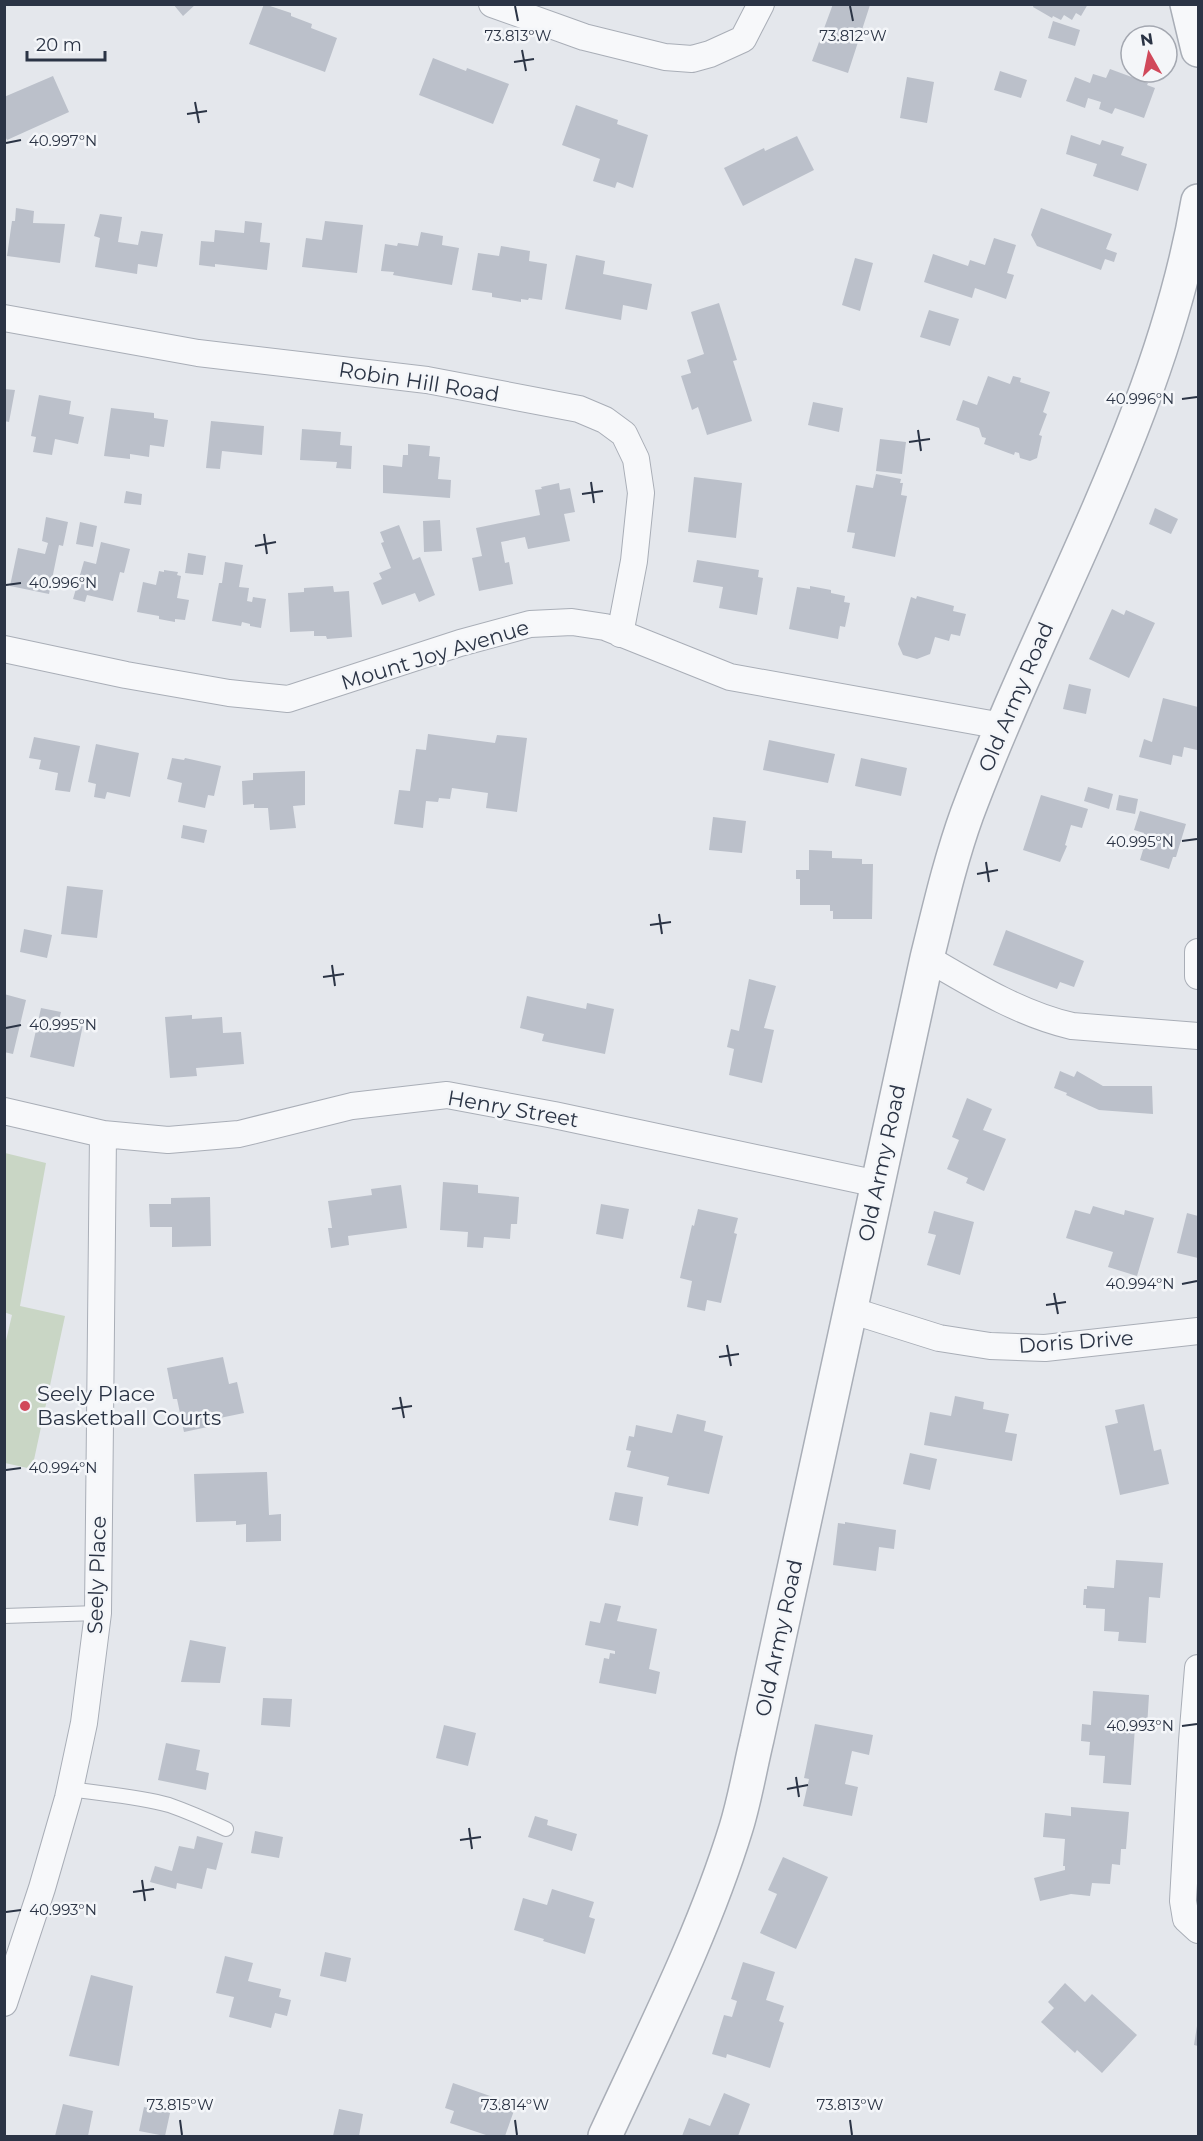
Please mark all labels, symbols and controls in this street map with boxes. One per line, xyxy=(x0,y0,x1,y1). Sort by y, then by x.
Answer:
scale bar xyxy=(27,24,105,62)
north arrow xyxy=(1119,24,1179,84)
text: 73.813°W xyxy=(484,26,552,45)
text: 73.812°W xyxy=(819,26,887,45)
text: N xyxy=(1139,29,1155,50)
text: 20 m xyxy=(36,34,82,56)
text: 40.997°N xyxy=(29,131,97,150)
street label: Robin Hill Road xyxy=(337,356,501,407)
text: 40.996°N xyxy=(1106,389,1174,408)
text: 40.996°N xyxy=(29,573,97,592)
street label: Mount Joy Avenue xyxy=(338,614,532,695)
street label: Old Army Road xyxy=(973,618,1058,775)
text: 40.995°N xyxy=(1106,832,1174,851)
text: 40.995°N xyxy=(29,1015,97,1034)
street label: Old Army Road xyxy=(853,1082,910,1244)
street label: Henry Street xyxy=(446,1085,581,1132)
text: 40.994°N xyxy=(1105,1274,1175,1293)
street label: Doris Drive xyxy=(1018,1325,1134,1358)
place label: Seely Place Basketball Courts xyxy=(37,1381,221,1430)
marker: Seely Place Basketball Courts xyxy=(18,1399,32,1413)
text: 40.994°N xyxy=(28,1458,98,1477)
street label: Seely Place xyxy=(82,1515,111,1634)
street label: Old Army Road xyxy=(750,1557,807,1719)
text: 40.993°N xyxy=(1106,1716,1174,1735)
text: 40.993°N xyxy=(29,1900,97,1919)
text: 73.815°W xyxy=(146,2095,214,2114)
text: 73.814°W xyxy=(481,2095,549,2114)
text: 73.813°W xyxy=(816,2095,884,2114)

